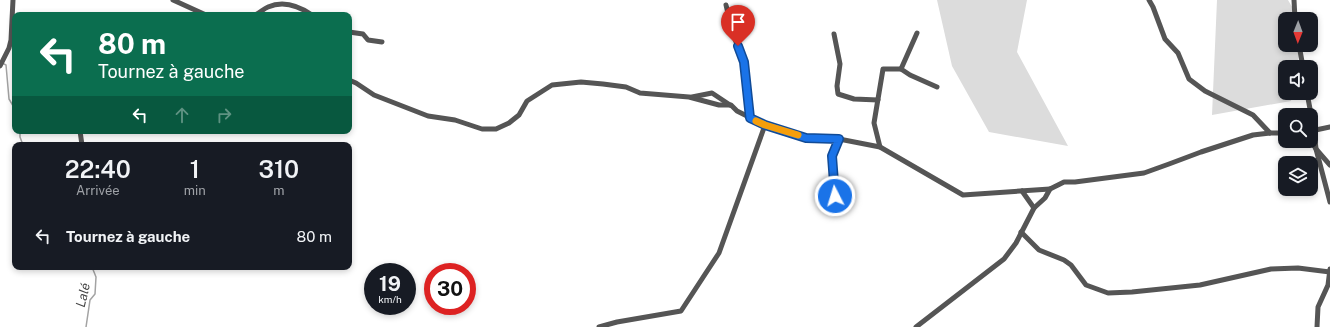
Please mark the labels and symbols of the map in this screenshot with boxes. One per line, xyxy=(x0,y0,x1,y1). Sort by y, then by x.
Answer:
pin xyxy=(721,5,755,46)
north arrow xyxy=(1278,12,1318,52)
position arrow xyxy=(814,175,856,217)
speed limit sign: 30 xyxy=(424,263,476,315)
water label: Lalé xyxy=(73,281,93,309)

